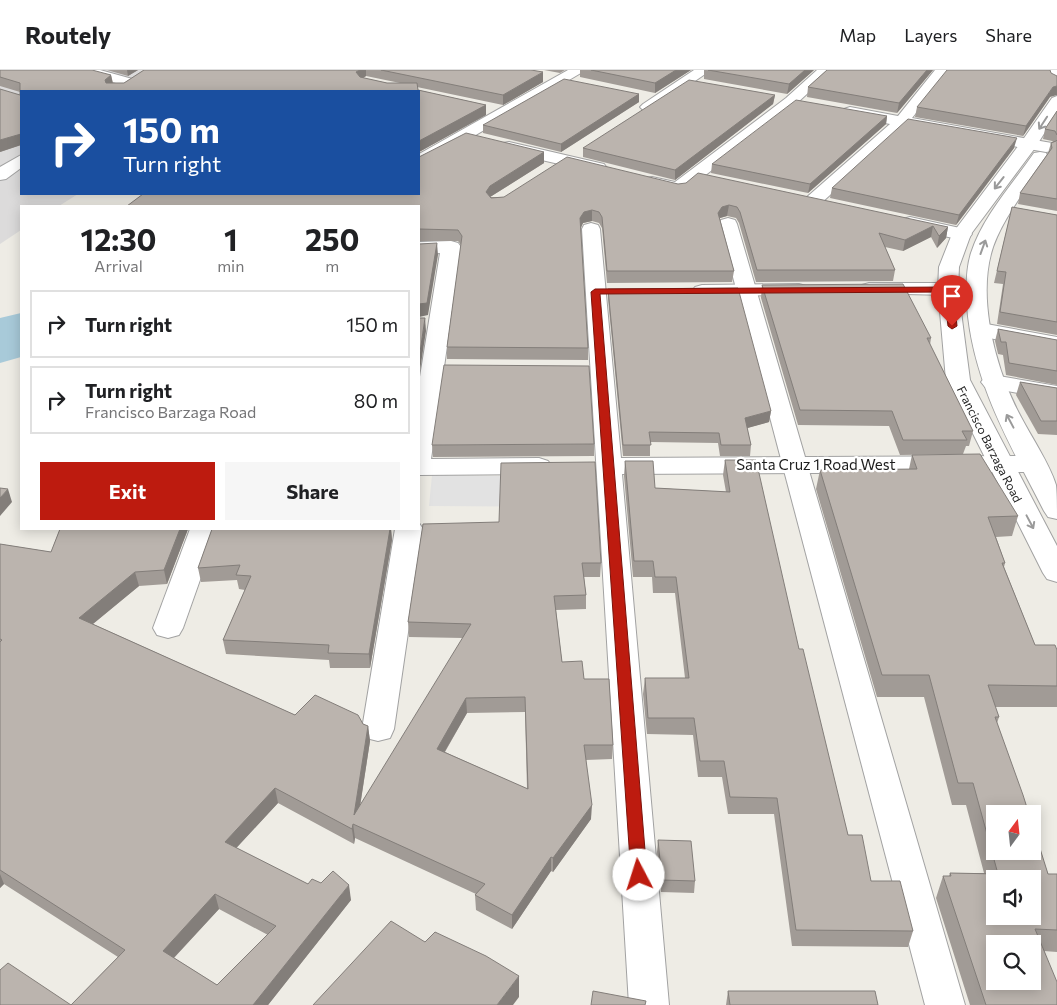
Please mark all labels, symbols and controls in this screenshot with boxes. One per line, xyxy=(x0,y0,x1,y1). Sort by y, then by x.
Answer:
text: Routely xyxy=(25,20,111,49)
text: Map xyxy=(839,24,876,46)
text: Layers xyxy=(904,24,957,46)
text: Share xyxy=(985,24,1032,46)
text: 150 m xyxy=(123,107,220,150)
icon: right xyxy=(40,110,105,175)
one-way arrow xyxy=(1038,115,1048,129)
text: Turn right xyxy=(123,150,221,177)
one-way arrow xyxy=(994,176,1004,190)
text: 12:30 xyxy=(81,220,157,257)
text: 1 xyxy=(224,220,238,257)
text: 250 xyxy=(305,220,359,257)
one-way arrow xyxy=(979,240,988,255)
text: Arrival xyxy=(94,256,143,275)
text: min xyxy=(217,256,244,275)
text: m xyxy=(325,256,339,275)
pin xyxy=(931,275,973,326)
icon: arrive xyxy=(938,282,966,310)
icon: right xyxy=(42,310,70,338)
text: Turn right xyxy=(85,313,172,336)
text: 150 m xyxy=(346,313,398,336)
text: Turn right xyxy=(85,379,172,402)
street label: Francisco Barzaga Road xyxy=(955,384,1025,504)
icon: right xyxy=(42,386,70,414)
text: 80 m xyxy=(354,389,398,412)
text: Francisco Barzaga Road xyxy=(85,402,256,421)
one-way arrow xyxy=(1005,414,1015,429)
street label: Santa Cruz 1 Road West xyxy=(736,455,896,473)
button: Exit xyxy=(40,462,215,520)
button: Share xyxy=(225,462,400,520)
one-way arrow xyxy=(1026,514,1035,529)
north arrow xyxy=(986,805,1041,860)
map controls xyxy=(986,805,1041,990)
position arrow xyxy=(612,848,664,900)
button: sound xyxy=(986,870,1041,925)
button: search xyxy=(986,935,1041,990)

